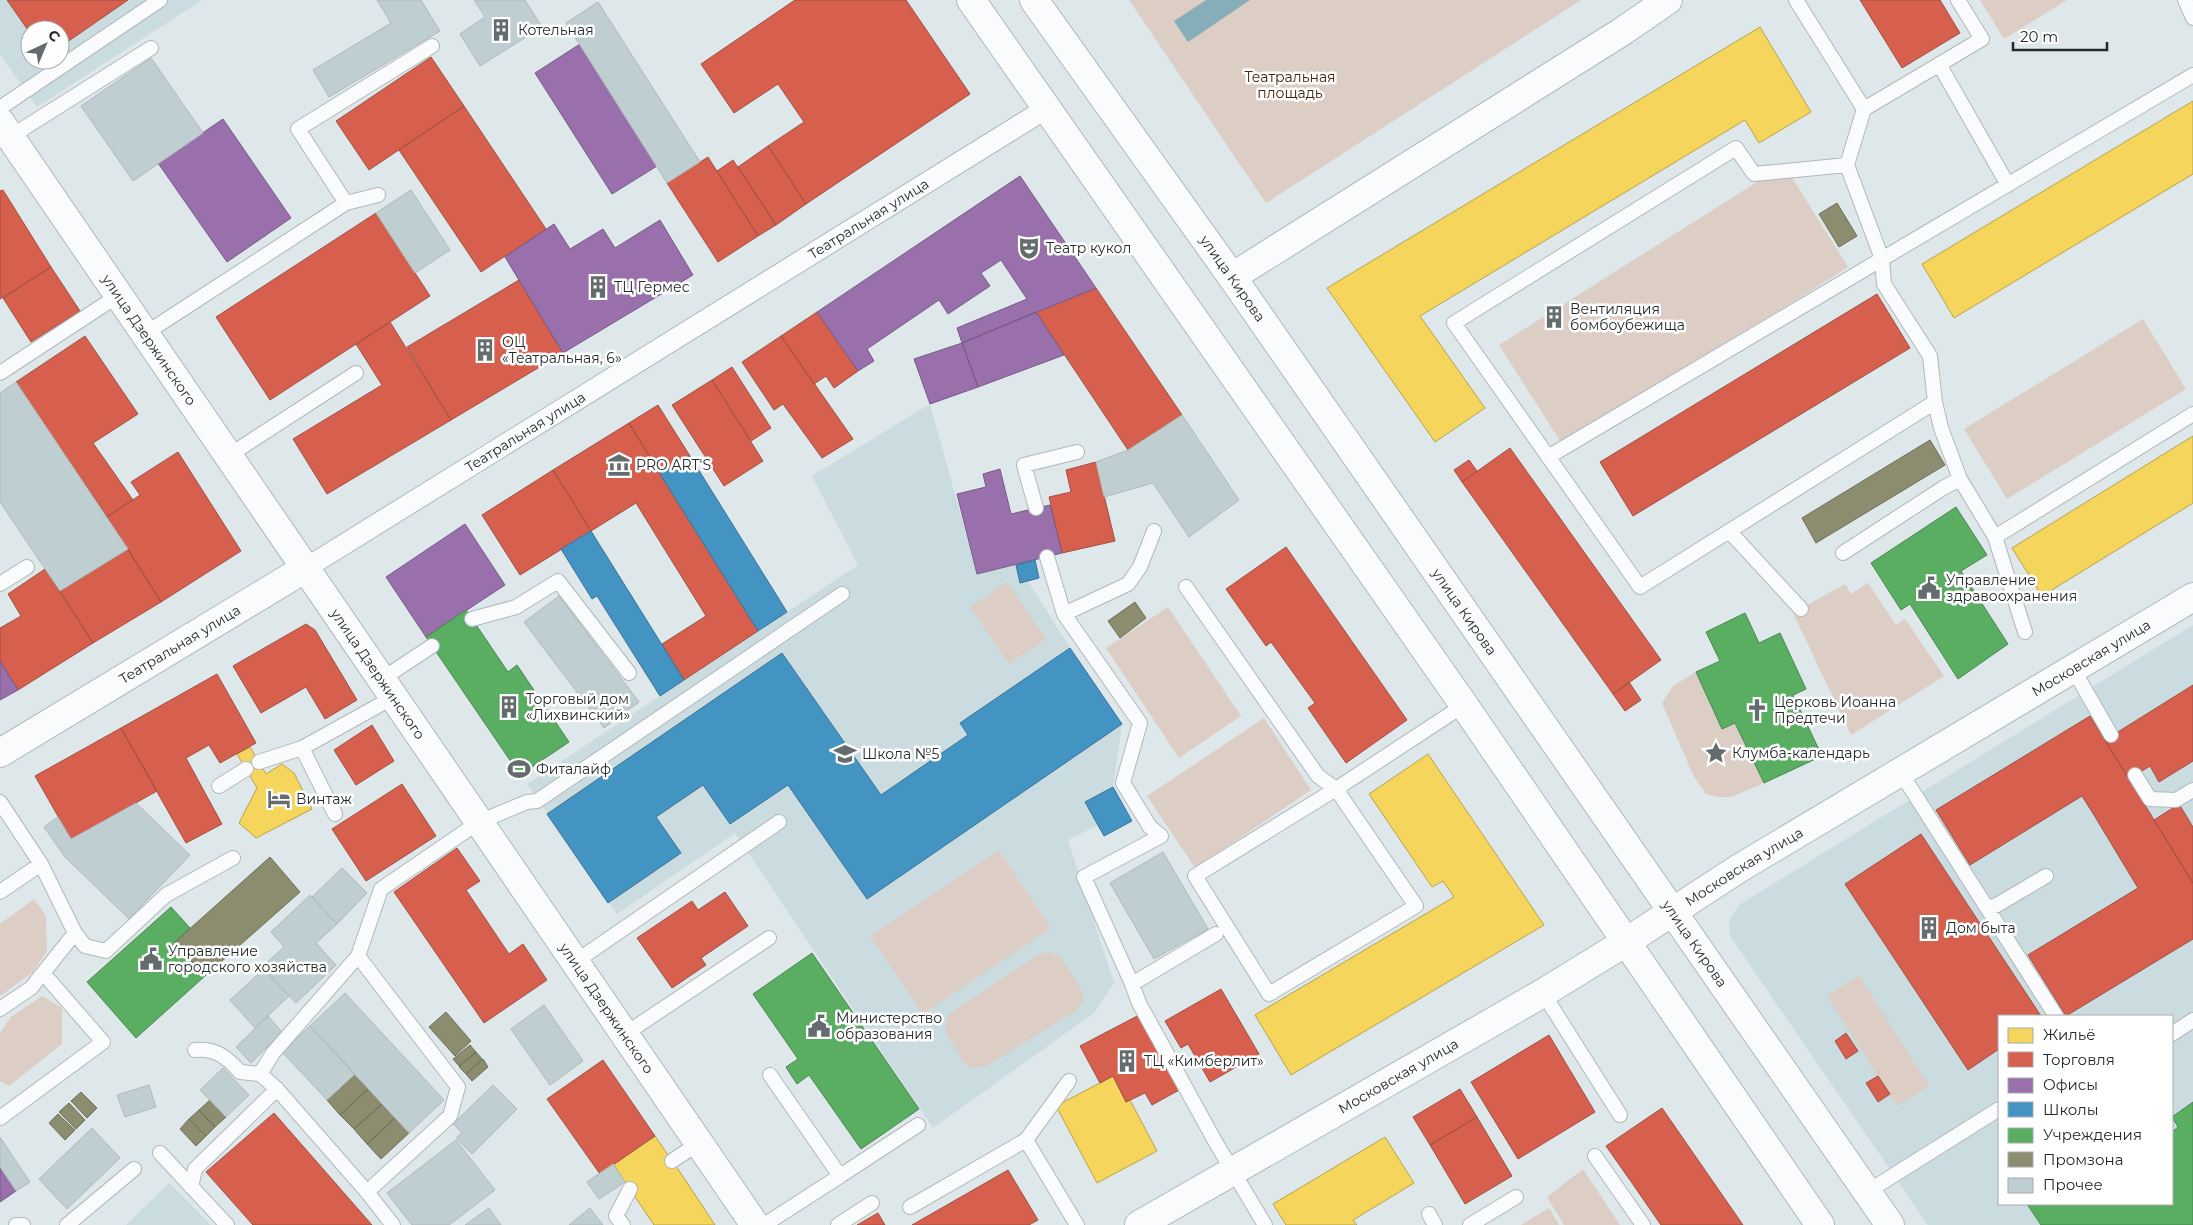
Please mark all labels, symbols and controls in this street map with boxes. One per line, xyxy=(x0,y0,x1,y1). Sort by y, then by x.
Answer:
building icon: Котельная xyxy=(488,17,514,43)
north arrow xyxy=(20,20,70,70)
scale bar xyxy=(2013,20,2107,52)
place label: Котельная xyxy=(518,21,594,39)
text: С xyxy=(44,26,64,46)
text: 20 m xyxy=(2020,27,2058,46)
park label: Театральная площадь xyxy=(1244,68,1336,102)
street label: Театральная улица xyxy=(805,175,932,263)
street label: улица Кирова xyxy=(1195,231,1269,325)
theatre icon: Театр кукол xyxy=(1016,235,1042,261)
place label: Театр кукол xyxy=(1046,239,1131,257)
street label: улица Дзержинского xyxy=(97,270,200,409)
building icon: ТЦ Гермес xyxy=(585,274,611,300)
place label: ТЦ Гермес xyxy=(614,278,690,296)
place label: Вентиляция бомбоубежища xyxy=(1570,300,1685,334)
building icon: Вентиляция бомбоубежища xyxy=(1541,304,1567,330)
place label: ОЦ «Театральная, 6» xyxy=(502,333,622,367)
building icon: ОЦ «Театральная, 6» xyxy=(472,337,498,363)
street label: Театральная улица xyxy=(462,388,589,476)
museum icon: PRO ART'S xyxy=(606,452,632,478)
place label: PRO ART'S xyxy=(636,456,711,474)
street label: улица Кирова xyxy=(1427,564,1501,659)
place label: Управление здравоохранения xyxy=(1946,571,2077,605)
public building icon: Управление здравоохранения xyxy=(1916,575,1942,601)
street label: Театральная улица xyxy=(116,601,244,688)
street label: улица Дзержинского xyxy=(326,604,429,743)
street label: Московская улица xyxy=(2028,615,2154,700)
place label: Торговый дом «Лихвинский» xyxy=(526,690,630,724)
place label: Церковь Иоанна Предтечи xyxy=(1774,693,1896,727)
building icon: Торговый дом «Лихвинский» xyxy=(496,694,522,720)
church icon: Церковь Иоанна Предтечи xyxy=(1744,697,1770,723)
place icon: Клумба-календарь xyxy=(1703,740,1729,766)
school or university icon: Школа №5 xyxy=(832,741,858,767)
place label: Клумба-календарь xyxy=(1732,744,1870,762)
place label: Школа №5 xyxy=(862,745,940,763)
sports icon: Фиталайф xyxy=(506,756,532,782)
place label: Фиталайф xyxy=(536,760,611,778)
hotel icon: Винтаж xyxy=(266,786,292,812)
place label: Винтаж xyxy=(296,790,352,808)
street label: Московская улица xyxy=(1682,823,1806,910)
street label: улица Кирова xyxy=(1658,896,1731,991)
building icon: Дом быта xyxy=(1916,915,1942,941)
place label: Дом быта xyxy=(1946,919,2016,937)
street label: улица Дзержинского xyxy=(555,939,658,1077)
place label: Управление городского хозяйства xyxy=(168,942,327,976)
public building icon: Управление городского хозяйства xyxy=(138,946,164,972)
place label: Министерство образования xyxy=(836,1009,942,1043)
public building icon: Министерство образования xyxy=(806,1013,832,1039)
legend xyxy=(1998,1015,2173,1205)
text: Жильё xyxy=(2043,1025,2096,1044)
street label: Московская улица xyxy=(1335,1035,1462,1118)
building icon: ТЦ «Кимберлит» xyxy=(1114,1048,1140,1074)
text: Торговля xyxy=(2043,1050,2115,1069)
place label: ТЦ «Кимберлит» xyxy=(1144,1052,1264,1070)
text: Офисы xyxy=(2043,1075,2098,1094)
text: Школы xyxy=(2043,1100,2099,1119)
text: Учреждения xyxy=(2043,1125,2142,1144)
text: Промзона xyxy=(2043,1150,2123,1169)
text: Прочее xyxy=(2043,1175,2103,1194)

